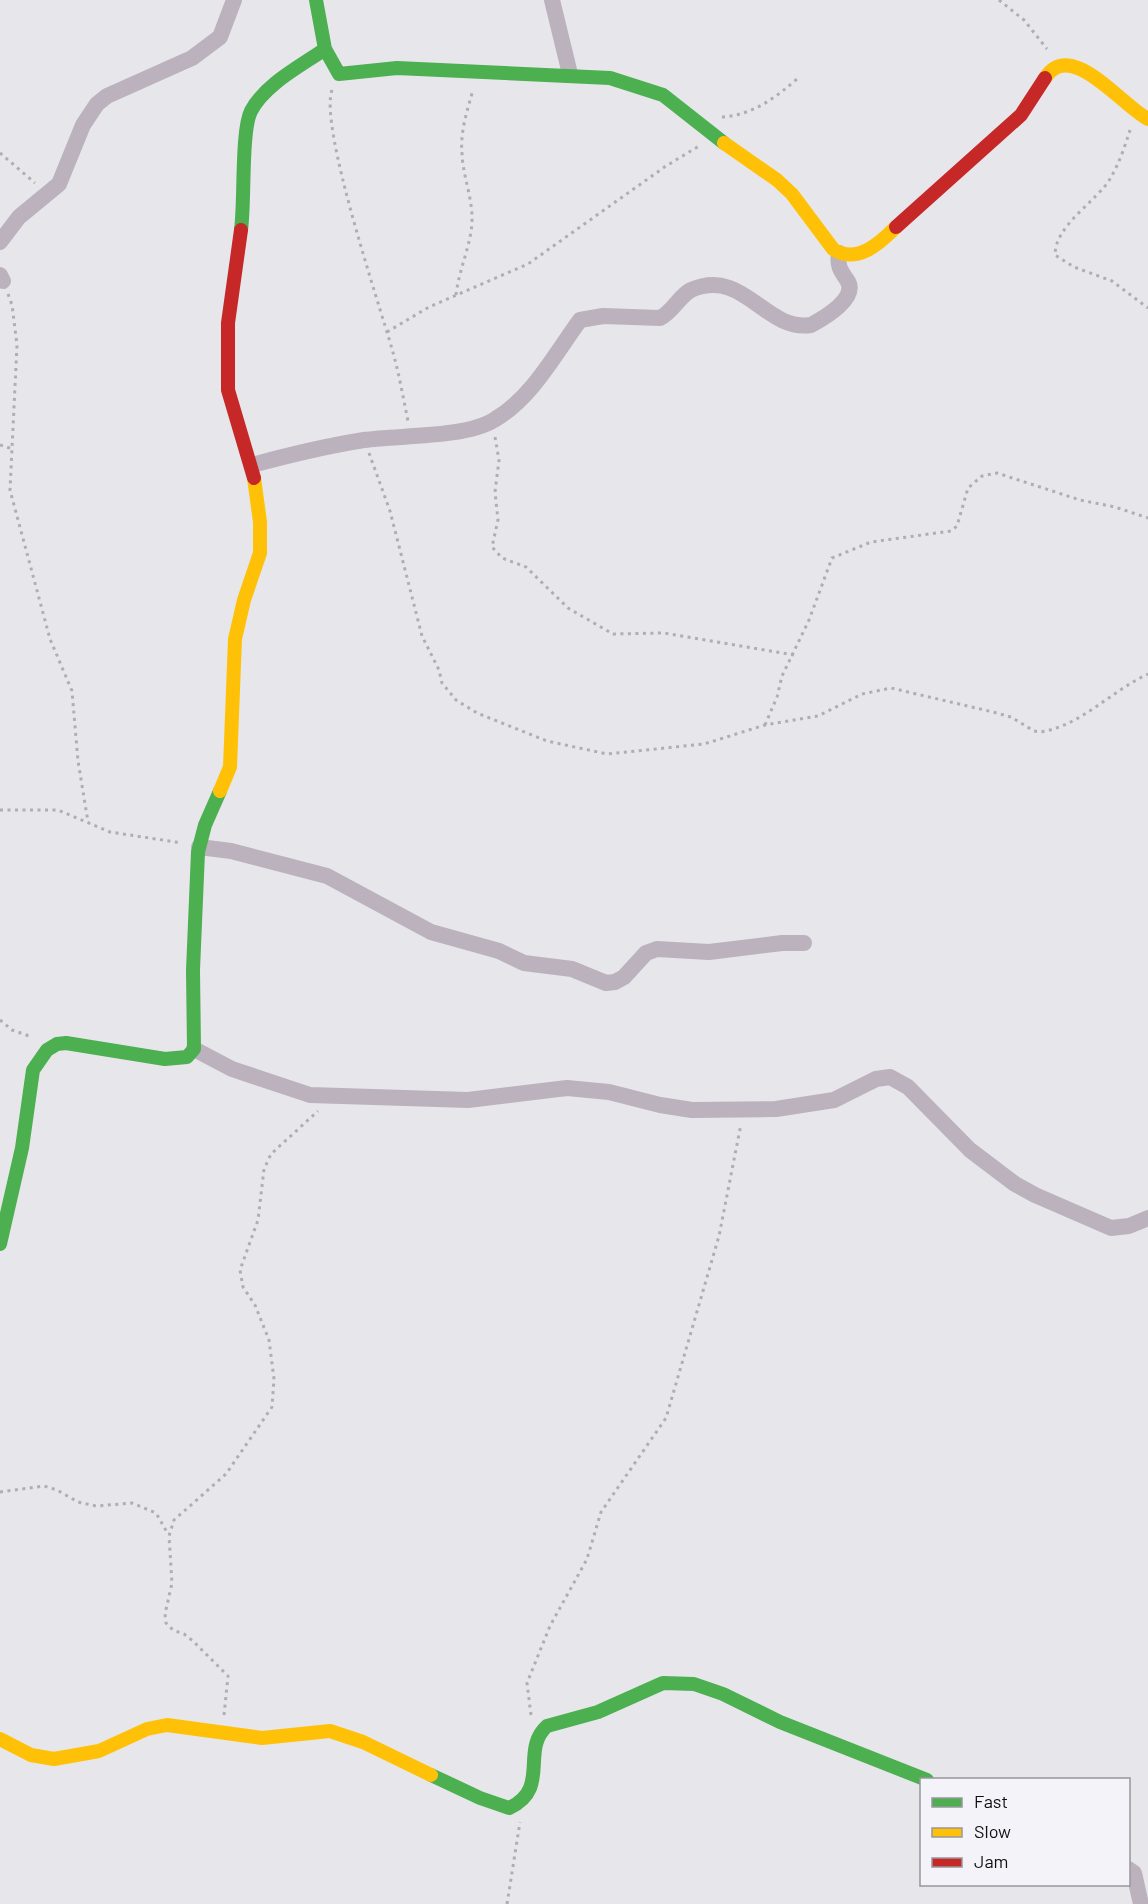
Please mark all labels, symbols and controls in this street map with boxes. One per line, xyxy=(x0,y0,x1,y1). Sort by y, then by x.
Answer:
legend xyxy=(920,1778,1130,1886)
text: Fast xyxy=(974,1790,1008,1812)
text: Slow xyxy=(974,1820,1011,1842)
text: Jam xyxy=(974,1850,1008,1872)

